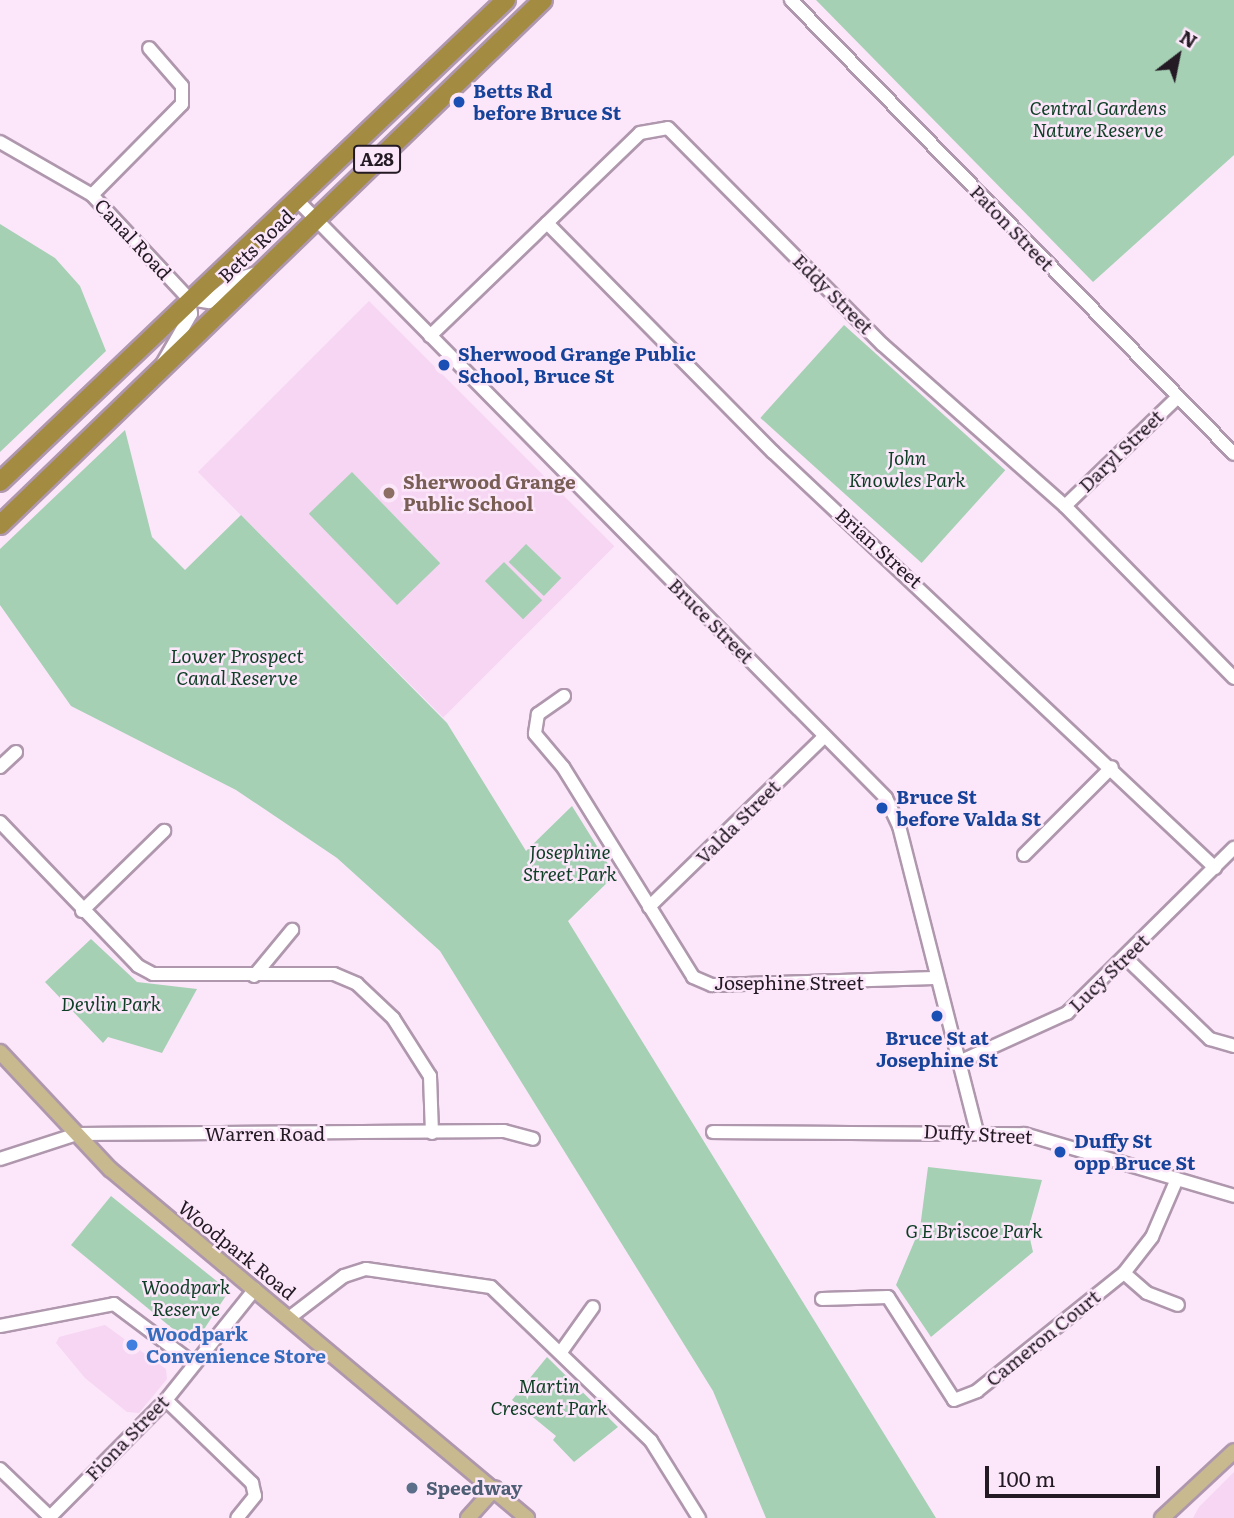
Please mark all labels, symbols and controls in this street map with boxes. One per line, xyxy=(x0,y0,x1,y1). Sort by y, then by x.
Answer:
north arrow xyxy=(1143,21,1213,91)
text: N xyxy=(1175,22,1203,54)
place label: Betts Rd before Bruce St xyxy=(473,80,621,124)
marker: Betts Rd before Bruce St xyxy=(451,94,467,110)
park label: Central Gardens Nature Reserve xyxy=(1029,97,1167,141)
road number: A28 xyxy=(352,144,402,174)
street label: Paton Street xyxy=(965,180,1059,276)
street label: Canal Road xyxy=(90,194,176,284)
street label: Betts Road xyxy=(214,205,298,287)
street label: Eddy Street xyxy=(788,249,878,339)
place label: Sherwood Grange Public School, Bruce St xyxy=(458,343,696,387)
marker: Sherwood Grange Public School, Bruce St xyxy=(436,357,452,373)
street label: Daryl Street xyxy=(1074,405,1168,497)
park label: John Knowles Park xyxy=(848,447,966,491)
place label: Sherwood Grange Public School xyxy=(403,471,576,515)
marker: Sherwood Grange Public School xyxy=(381,485,397,501)
street label: Brian Street xyxy=(831,503,927,593)
street label: Bruce Street xyxy=(664,574,758,668)
park label: Lower Prospect Canal Reserve xyxy=(170,645,304,689)
street label: Valda Street xyxy=(691,775,785,869)
place label: Bruce St before Valda St xyxy=(896,786,1041,830)
marker: Bruce St before Valda St xyxy=(874,800,890,816)
park label: Josephine Street Park xyxy=(523,841,617,885)
street label: Lucy Street xyxy=(1064,929,1154,1017)
street label: Josephine Street xyxy=(714,972,864,994)
park label: Devlin Park xyxy=(61,993,161,1015)
marker: Bruce St at Josephine St xyxy=(929,1008,945,1024)
place label: Bruce St at Josephine St xyxy=(876,1027,998,1071)
street label: Duffy Street xyxy=(923,1120,1033,1148)
street label: Warren Road xyxy=(205,1123,325,1145)
place label: Duffy St opp Bruce St xyxy=(1074,1130,1195,1174)
marker: Duffy St opp Bruce St xyxy=(1052,1144,1068,1160)
street label: Woodpark Road xyxy=(174,1196,300,1304)
park label: G E Briscoe Park xyxy=(905,1220,1043,1242)
park label: Woodpark Reserve xyxy=(141,1276,231,1320)
street label: Cameron Court xyxy=(981,1285,1105,1391)
place label: Woodpark Convenience Store xyxy=(146,1323,326,1367)
marker: Woodpark Convenience Store xyxy=(124,1337,140,1353)
park label: Martin Crescent Park xyxy=(490,1375,608,1419)
street label: Fiona Street xyxy=(81,1391,173,1485)
scale bar xyxy=(989,1452,1164,1496)
text: 100 m xyxy=(998,1462,1055,1493)
place label: Speedway xyxy=(426,1477,522,1499)
marker: Speedway xyxy=(404,1480,420,1496)

